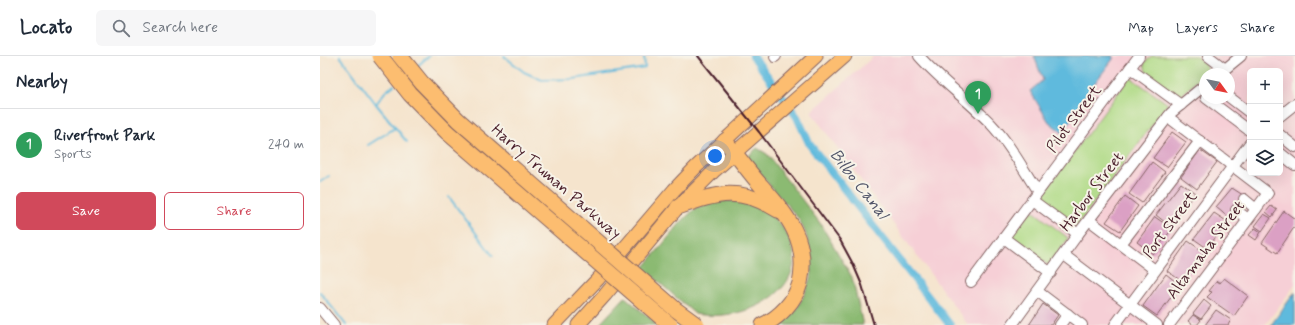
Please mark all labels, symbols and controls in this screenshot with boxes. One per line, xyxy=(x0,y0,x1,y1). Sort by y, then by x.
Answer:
search box xyxy=(96,10,376,46)
text: Locato xyxy=(20,15,72,40)
icon: search xyxy=(110,17,132,39)
text: Search here xyxy=(142,18,218,38)
text: Map xyxy=(1128,19,1154,37)
text: Layers xyxy=(1176,19,1218,37)
text: Share xyxy=(1240,19,1275,37)
north arrow xyxy=(1199,68,1235,104)
map controls xyxy=(1247,68,1283,176)
button: + xyxy=(1247,68,1283,104)
text: Nearby xyxy=(16,71,68,93)
street label: Pilot Street xyxy=(1042,80,1107,157)
pin: 1 xyxy=(965,81,991,114)
button: − xyxy=(1247,104,1283,140)
street label: Harry Truman Parkway xyxy=(487,120,625,244)
text: Riverfront Park xyxy=(54,126,155,146)
text: 1 xyxy=(26,136,32,153)
text: 240 m xyxy=(268,136,304,153)
button: layers xyxy=(1247,140,1283,176)
water label: Bilbo Canal xyxy=(825,144,895,226)
text: Sports xyxy=(54,146,92,163)
your location xyxy=(705,146,725,166)
street label: Harbor Street xyxy=(1055,148,1129,236)
street label: Port Street xyxy=(1138,187,1202,263)
button: Save xyxy=(16,192,156,230)
button: Share xyxy=(164,192,304,230)
street label: Altamaha Street xyxy=(1162,196,1250,304)

